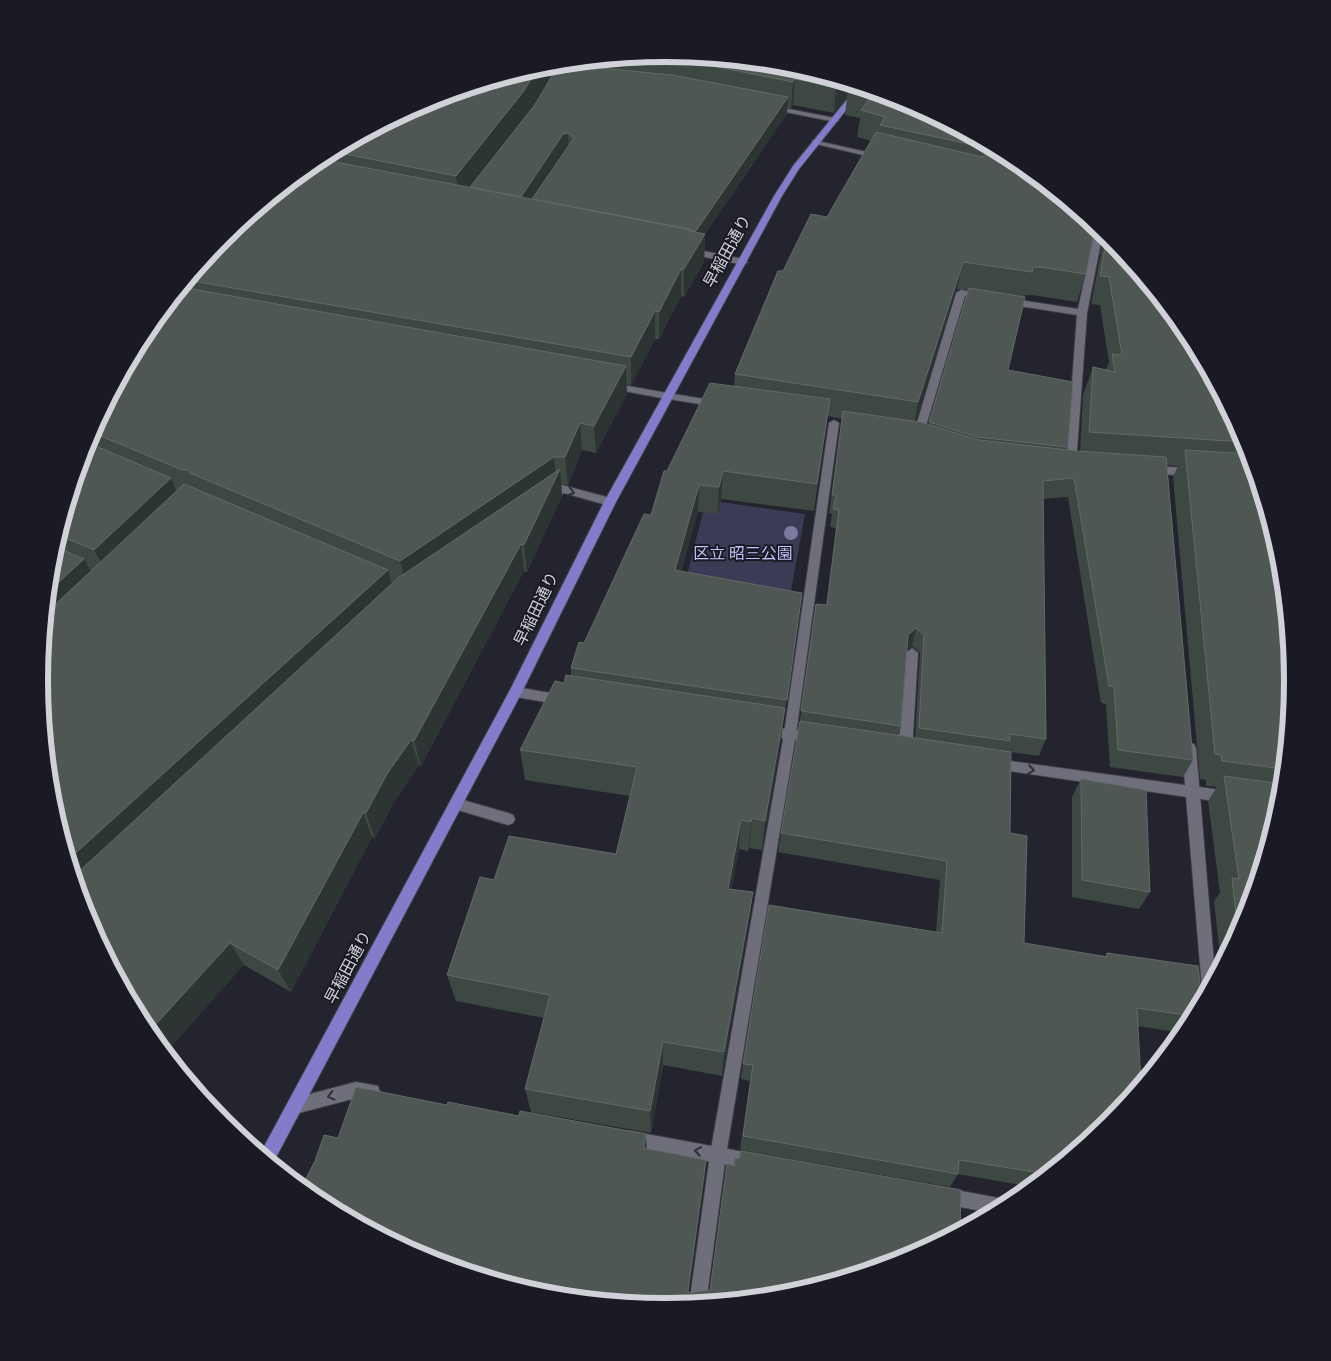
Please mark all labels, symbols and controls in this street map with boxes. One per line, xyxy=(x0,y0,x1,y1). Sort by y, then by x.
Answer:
street label: 早稲田通り xyxy=(699,211,755,291)
one-way arrow xyxy=(566,486,574,496)
park label: 区立 昭三公園 xyxy=(693,544,793,563)
street label: 早稲田通り xyxy=(510,569,562,649)
one-way arrow xyxy=(1027,764,1035,774)
street label: 早稲田通り xyxy=(321,927,375,1007)
one-way arrow xyxy=(327,1090,336,1101)
one-way arrow xyxy=(693,1147,702,1157)

